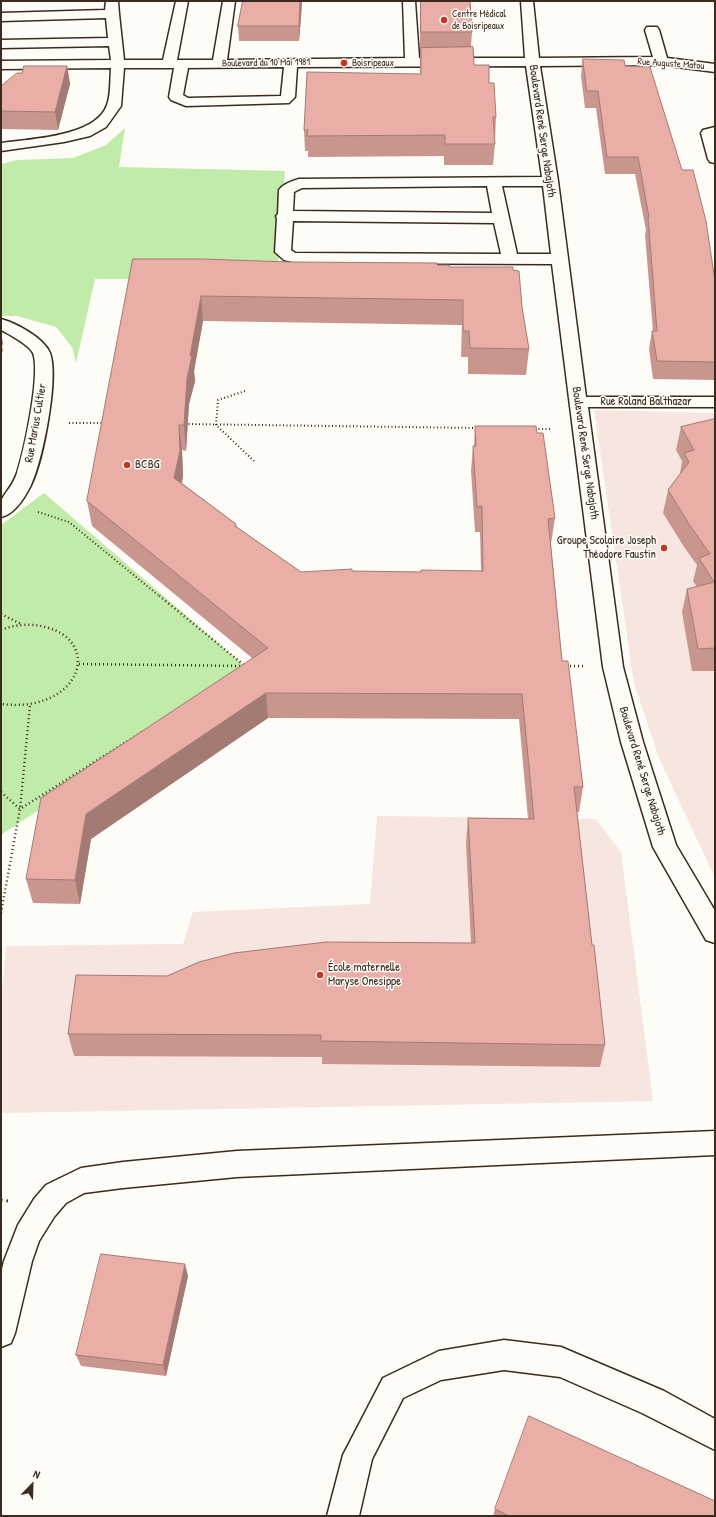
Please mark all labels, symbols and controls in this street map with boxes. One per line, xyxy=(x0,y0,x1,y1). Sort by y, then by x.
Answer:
place label: Centre Médical de Boisripeaux xyxy=(452,8,506,32)
marker: Centre Médical de Boisripeaux xyxy=(439,15,449,25)
street label: Boulevard du 10 Mai 1981 xyxy=(222,56,310,70)
street label: Rue Auguste Matou xyxy=(637,56,705,72)
place label: Boisripeaux xyxy=(352,57,394,69)
marker: Boisripeaux xyxy=(339,58,349,68)
street label: Boulevard René Serge Nabajoth xyxy=(526,64,558,198)
street label: Rue Marius Cultier xyxy=(22,382,50,464)
street label: Boulevard René Serge Nabajoth xyxy=(569,386,601,520)
street label: Rue Roland Balthazar xyxy=(600,395,692,409)
place label: BCBG xyxy=(135,458,160,472)
marker: BCBG xyxy=(122,460,132,470)
place label: Groupe Scolaire Joseph Théodore Faustin xyxy=(557,534,656,562)
marker: Groupe Scolaire Joseph Théodore Faustin xyxy=(659,543,669,553)
street label: Boulevard René Serge Nabajoth xyxy=(616,705,668,837)
place label: École maternelle Maryse Onesippe xyxy=(328,961,401,989)
marker: École maternelle Maryse Onesippe xyxy=(315,970,325,980)
north arrow xyxy=(12,1465,52,1505)
text: N xyxy=(31,1466,42,1482)

